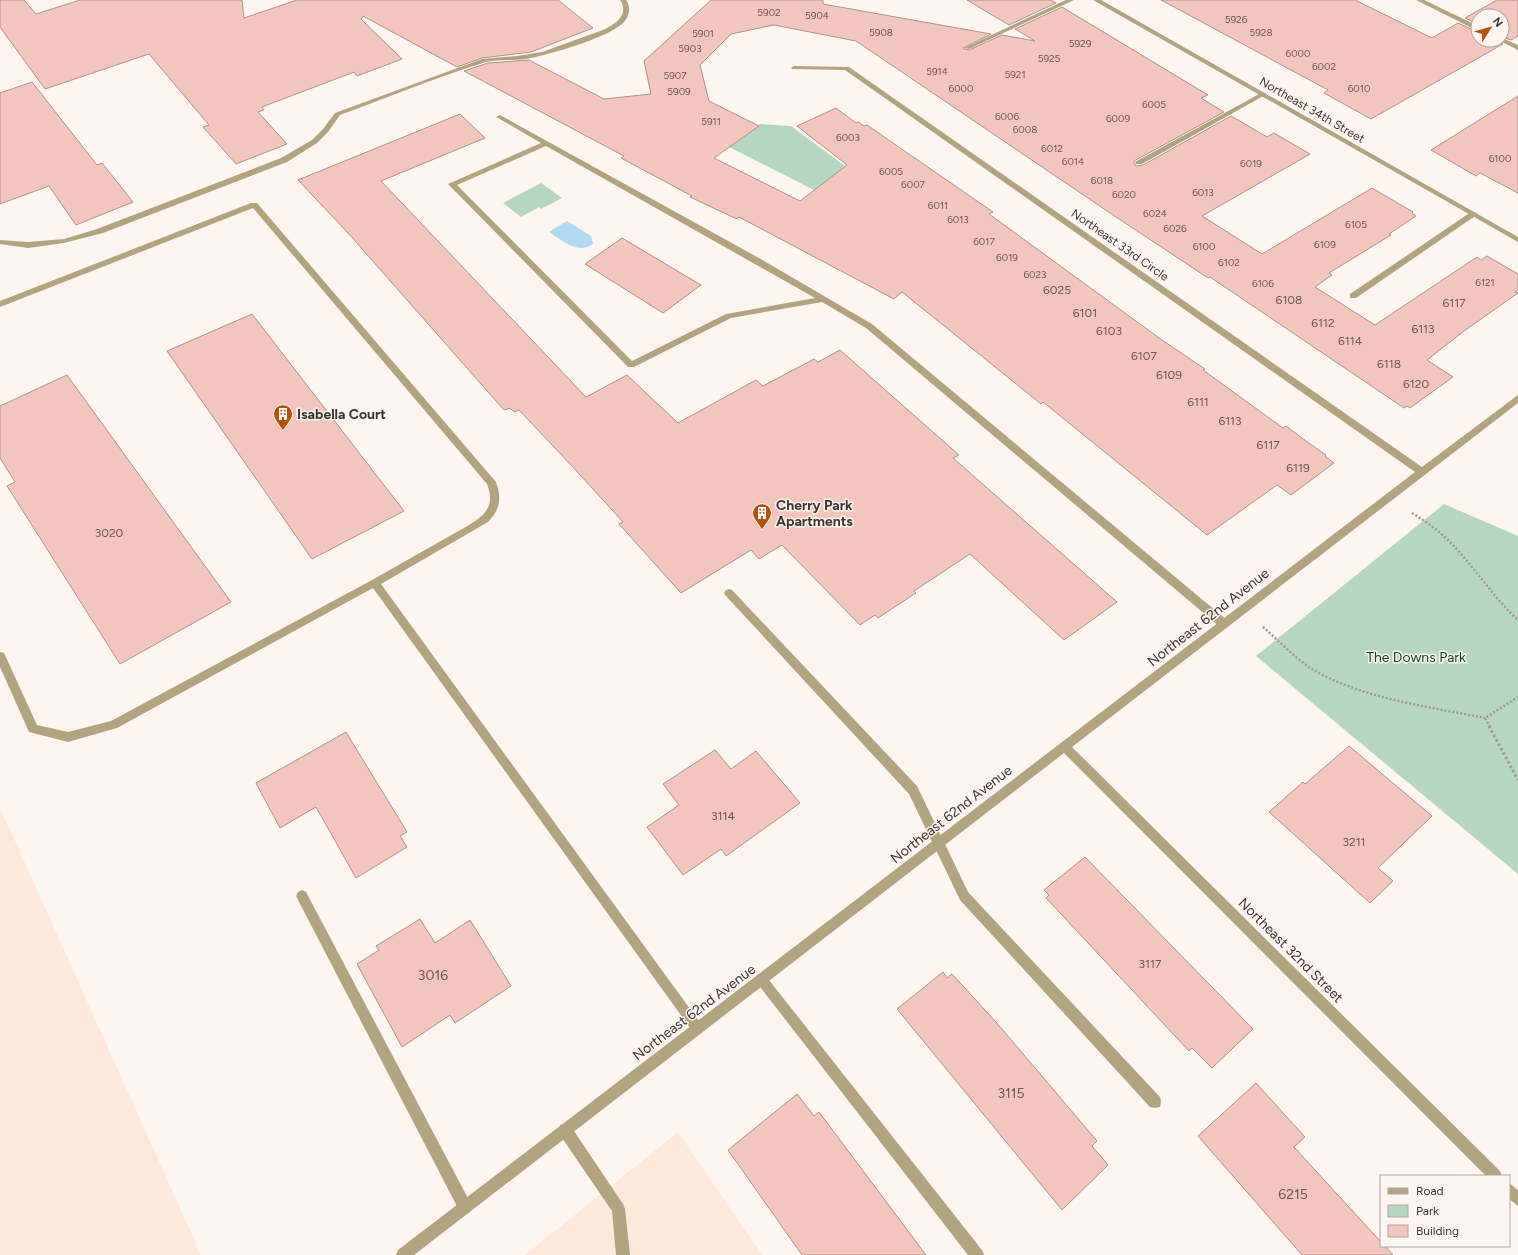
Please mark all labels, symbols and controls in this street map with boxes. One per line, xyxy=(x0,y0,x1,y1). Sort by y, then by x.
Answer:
house number: 5902 xyxy=(757,6,781,19)
north arrow xyxy=(1470,8,1510,48)
house number: 5904 xyxy=(805,9,829,22)
house number: 5926 xyxy=(1225,13,1248,26)
text: N xyxy=(1490,15,1505,30)
house number: 5908 xyxy=(869,26,893,39)
house number: 5928 xyxy=(1249,26,1273,39)
house number: 5901 xyxy=(692,27,714,40)
house number: 5929 xyxy=(1069,37,1092,50)
house number: 5903 xyxy=(678,42,702,55)
house number: 6000 xyxy=(1286,47,1310,60)
house number: 5925 xyxy=(1038,52,1061,65)
house number: 6002 xyxy=(1312,60,1336,73)
house number: 5914 xyxy=(926,65,948,78)
house number: 5921 xyxy=(1004,68,1026,81)
house number: 5907 xyxy=(663,69,687,82)
street label: Northeast 34th Street xyxy=(1257,74,1367,146)
house number: 6000 xyxy=(949,82,973,95)
house number: 6010 xyxy=(1348,82,1370,95)
house number: 5909 xyxy=(667,85,691,98)
house number: 6005 xyxy=(1142,98,1166,111)
house number: 6006 xyxy=(995,110,1019,123)
house number: 6009 xyxy=(1106,112,1130,125)
house number: 5911 xyxy=(701,115,721,128)
house number: 6008 xyxy=(1013,123,1037,136)
house number: 6003 xyxy=(836,131,860,144)
house number: 6012 xyxy=(1041,142,1063,155)
house number: 6100 xyxy=(1489,152,1511,165)
house number: 6014 xyxy=(1062,155,1084,168)
house number: 6019 xyxy=(1240,157,1262,170)
house number: 6005 xyxy=(879,165,903,178)
house number: 6018 xyxy=(1091,174,1113,187)
house number: 6007 xyxy=(901,178,926,191)
house number: 6013 xyxy=(1192,186,1214,199)
house number: 6020 xyxy=(1112,188,1136,201)
house number: 6011 xyxy=(928,199,948,212)
street label: Northeast 33rd Circle xyxy=(1069,206,1172,284)
house number: 6024 xyxy=(1143,207,1167,220)
house number: 6013 xyxy=(947,213,969,226)
house number: 6105 xyxy=(1345,218,1367,231)
house number: 6026 xyxy=(1163,222,1187,235)
house number: 6017 xyxy=(973,235,995,248)
house number: 6109 xyxy=(1314,238,1336,251)
house number: 6100 xyxy=(1193,240,1215,253)
house number: 6019 xyxy=(996,251,1018,264)
house number: 6102 xyxy=(1218,256,1240,269)
house number: 6023 xyxy=(1023,268,1047,281)
house number: 6121 xyxy=(1475,276,1495,289)
house number: 6106 xyxy=(1252,277,1274,290)
house number: 6025 xyxy=(1043,283,1071,297)
house number: 6108 xyxy=(1276,293,1302,307)
house number: 6117 xyxy=(1442,296,1466,310)
house number: 6101 xyxy=(1073,306,1097,320)
house number: 6112 xyxy=(1311,316,1335,330)
house number: 6113 xyxy=(1411,322,1435,336)
house number: 6103 xyxy=(1096,324,1122,338)
house number: 6114 xyxy=(1338,334,1363,348)
house number: 6107 xyxy=(1131,349,1157,363)
house number: 6118 xyxy=(1377,357,1401,371)
house number: 6109 xyxy=(1156,368,1182,382)
house number: 6120 xyxy=(1403,377,1429,391)
house number: 6111 xyxy=(1187,395,1209,409)
building icon: Isabella Court xyxy=(272,403,294,431)
place label: Isabella Court xyxy=(297,406,386,423)
house number: 6113 xyxy=(1218,414,1242,428)
house number: 6117 xyxy=(1256,438,1280,452)
house number: 6119 xyxy=(1286,461,1310,475)
place label: Cherry Park Apartments xyxy=(776,497,853,530)
building icon: Cherry Park Apartments xyxy=(751,502,773,530)
house number: 3020 xyxy=(95,526,124,540)
street label: Northeast 62nd Avenue xyxy=(1144,564,1273,670)
park label: The Downs Park xyxy=(1366,649,1466,666)
street label: Northeast 62nd Avenue xyxy=(887,761,1016,867)
house number: 3114 xyxy=(711,809,735,823)
house number: 3211 xyxy=(1342,835,1366,849)
street label: Northeast 32nd Street xyxy=(1235,895,1346,1006)
house number: 3117 xyxy=(1139,957,1162,971)
street label: Northeast 62nd Avenue xyxy=(630,960,759,1064)
house number: 3016 xyxy=(418,967,448,984)
house number: 3115 xyxy=(997,1085,1025,1102)
legend xyxy=(1380,1175,1510,1247)
text: Road xyxy=(1416,1184,1444,1198)
house number: 6215 xyxy=(1278,1186,1308,1203)
text: Park xyxy=(1416,1204,1439,1218)
text: Building xyxy=(1416,1224,1459,1238)

